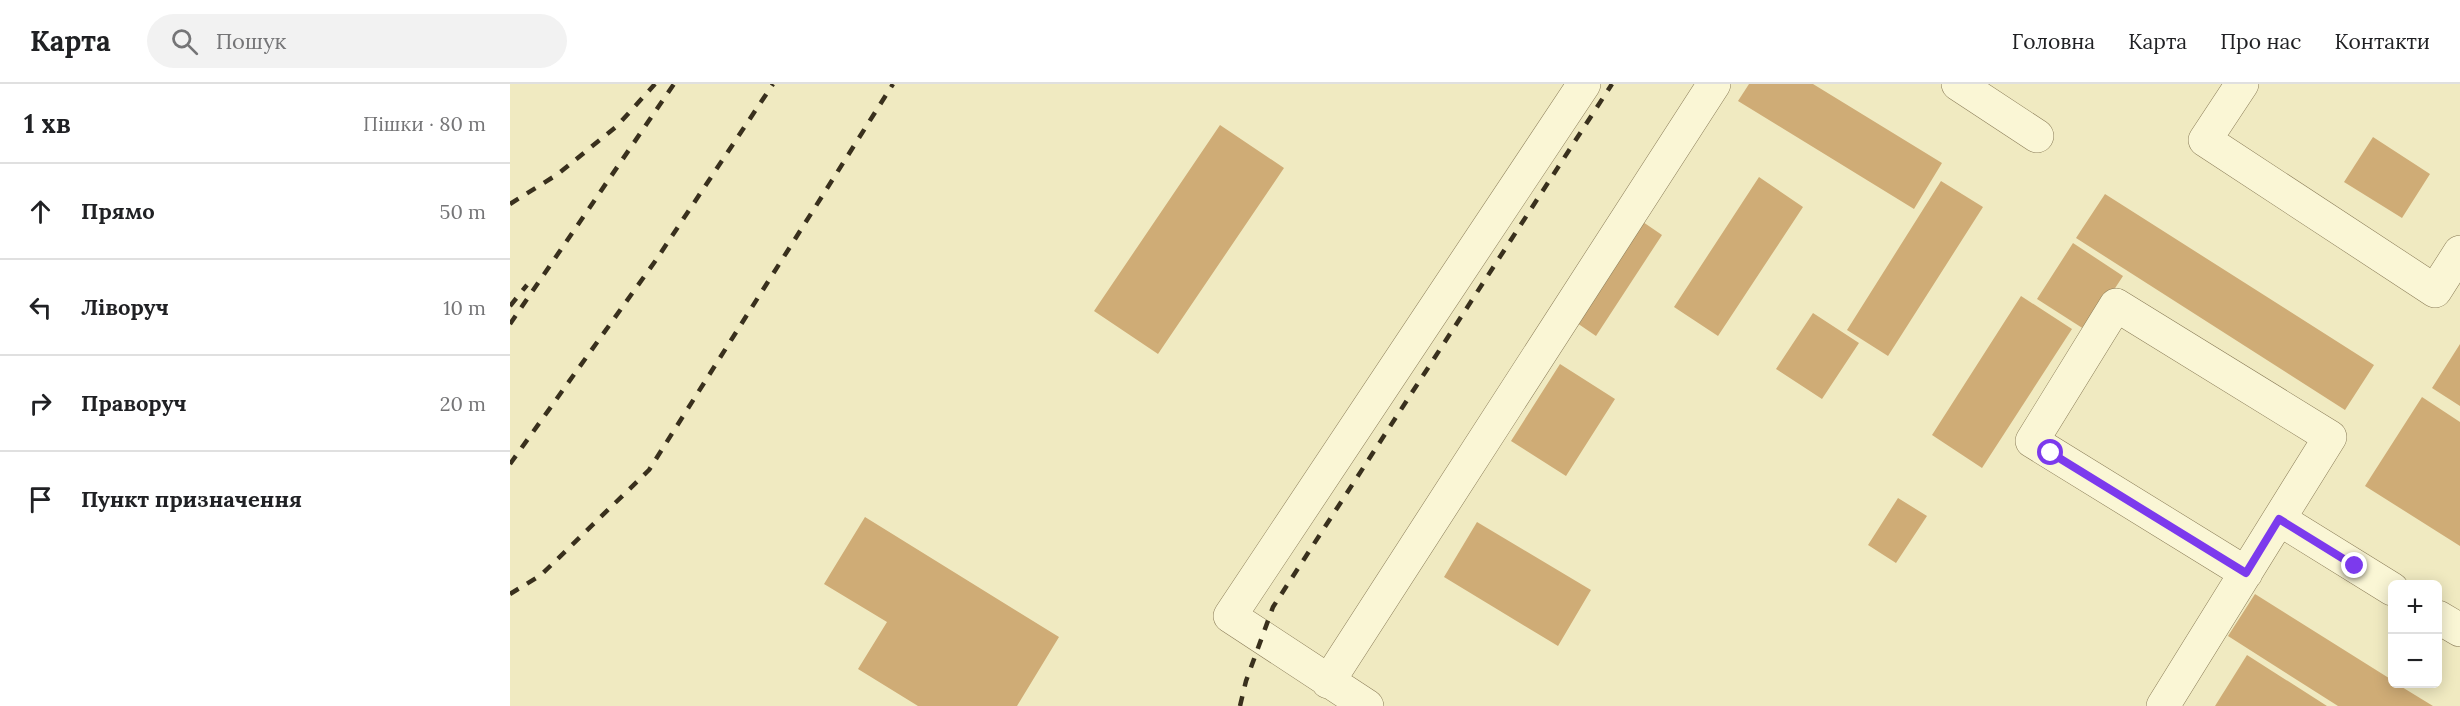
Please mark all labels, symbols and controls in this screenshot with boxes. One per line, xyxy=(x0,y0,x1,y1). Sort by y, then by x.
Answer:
search box xyxy=(147,14,567,68)
text: Карта xyxy=(30,23,111,59)
icon: search xyxy=(168,25,201,58)
text: Пошук xyxy=(216,27,286,55)
text: Головна xyxy=(2012,28,2095,55)
text: Карта xyxy=(2128,28,2187,55)
text: Про нас xyxy=(2220,28,2302,55)
text: Контакти xyxy=(2335,28,2430,55)
text: 1 хв xyxy=(24,107,71,140)
text: Пішки · 80 m xyxy=(363,111,486,136)
icon: ahead xyxy=(24,195,57,228)
text: Прямо xyxy=(81,197,155,225)
text: 50 m xyxy=(440,199,486,224)
icon: left xyxy=(24,291,57,324)
text: Ліворуч xyxy=(81,293,169,321)
text: 10 m xyxy=(443,295,486,320)
icon: right xyxy=(24,387,57,420)
text: Праворуч xyxy=(81,389,187,417)
text: 20 m xyxy=(440,391,486,416)
route start xyxy=(2037,439,2063,465)
icon: arrive xyxy=(24,483,57,516)
text: Пункт призначення xyxy=(81,485,302,513)
route end xyxy=(2341,552,2367,578)
map controls xyxy=(2388,580,2442,688)
button: + xyxy=(2388,580,2442,634)
button: − xyxy=(2388,634,2442,688)

